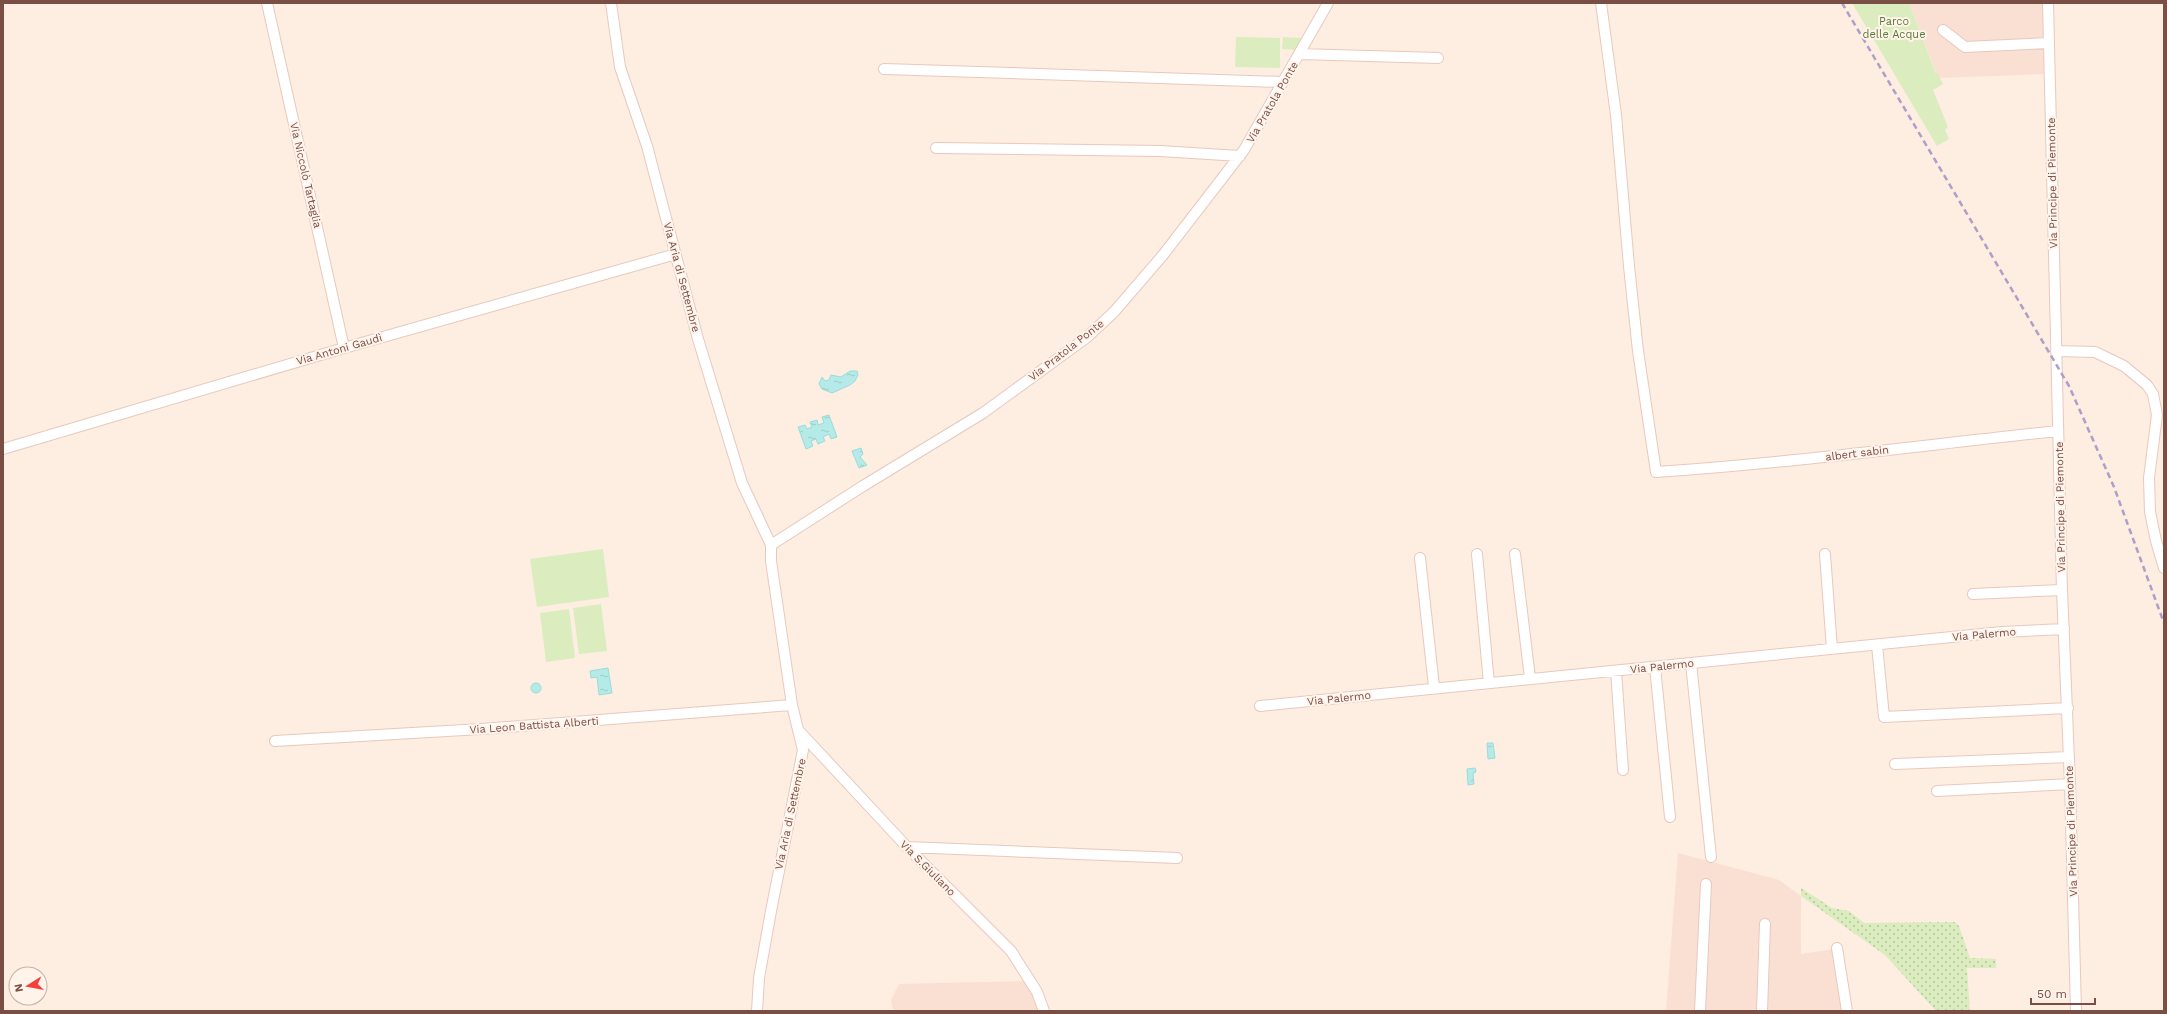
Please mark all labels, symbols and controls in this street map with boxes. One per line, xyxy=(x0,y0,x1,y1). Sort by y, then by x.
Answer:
park label: Parco delle Acque xyxy=(1863,15,1926,41)
street label: Via Pratola Ponte xyxy=(1244,59,1301,145)
street label: Via Principe di Piemonte xyxy=(2045,117,2060,249)
street label: Via Niccolò Tartaglia xyxy=(287,121,324,229)
street label: Via Aria di Settembre xyxy=(661,221,702,334)
street label: Via Pratola Ponte xyxy=(1026,317,1107,384)
street label: Via Antoni Gaudì xyxy=(295,331,384,368)
street label: Via Principe di Piemonte xyxy=(2053,441,2068,573)
street label: albert sabin xyxy=(1824,443,1890,464)
street label: Via Palermo xyxy=(1952,625,2016,644)
street label: Via Palermo xyxy=(1630,657,1695,676)
street label: Via Palermo xyxy=(1307,689,1372,708)
street label: Via Leon Battista Alberti xyxy=(469,714,599,737)
street label: Via Aria di Settembre xyxy=(772,757,809,871)
street label: Via Principe di Piemonte xyxy=(2063,765,2080,897)
street label: Via S.Giuliano xyxy=(897,838,958,899)
north arrow xyxy=(8,966,48,1006)
scale bar xyxy=(2031,980,2095,1006)
text: N xyxy=(12,983,26,993)
text: 50 m xyxy=(2037,987,2067,1001)

